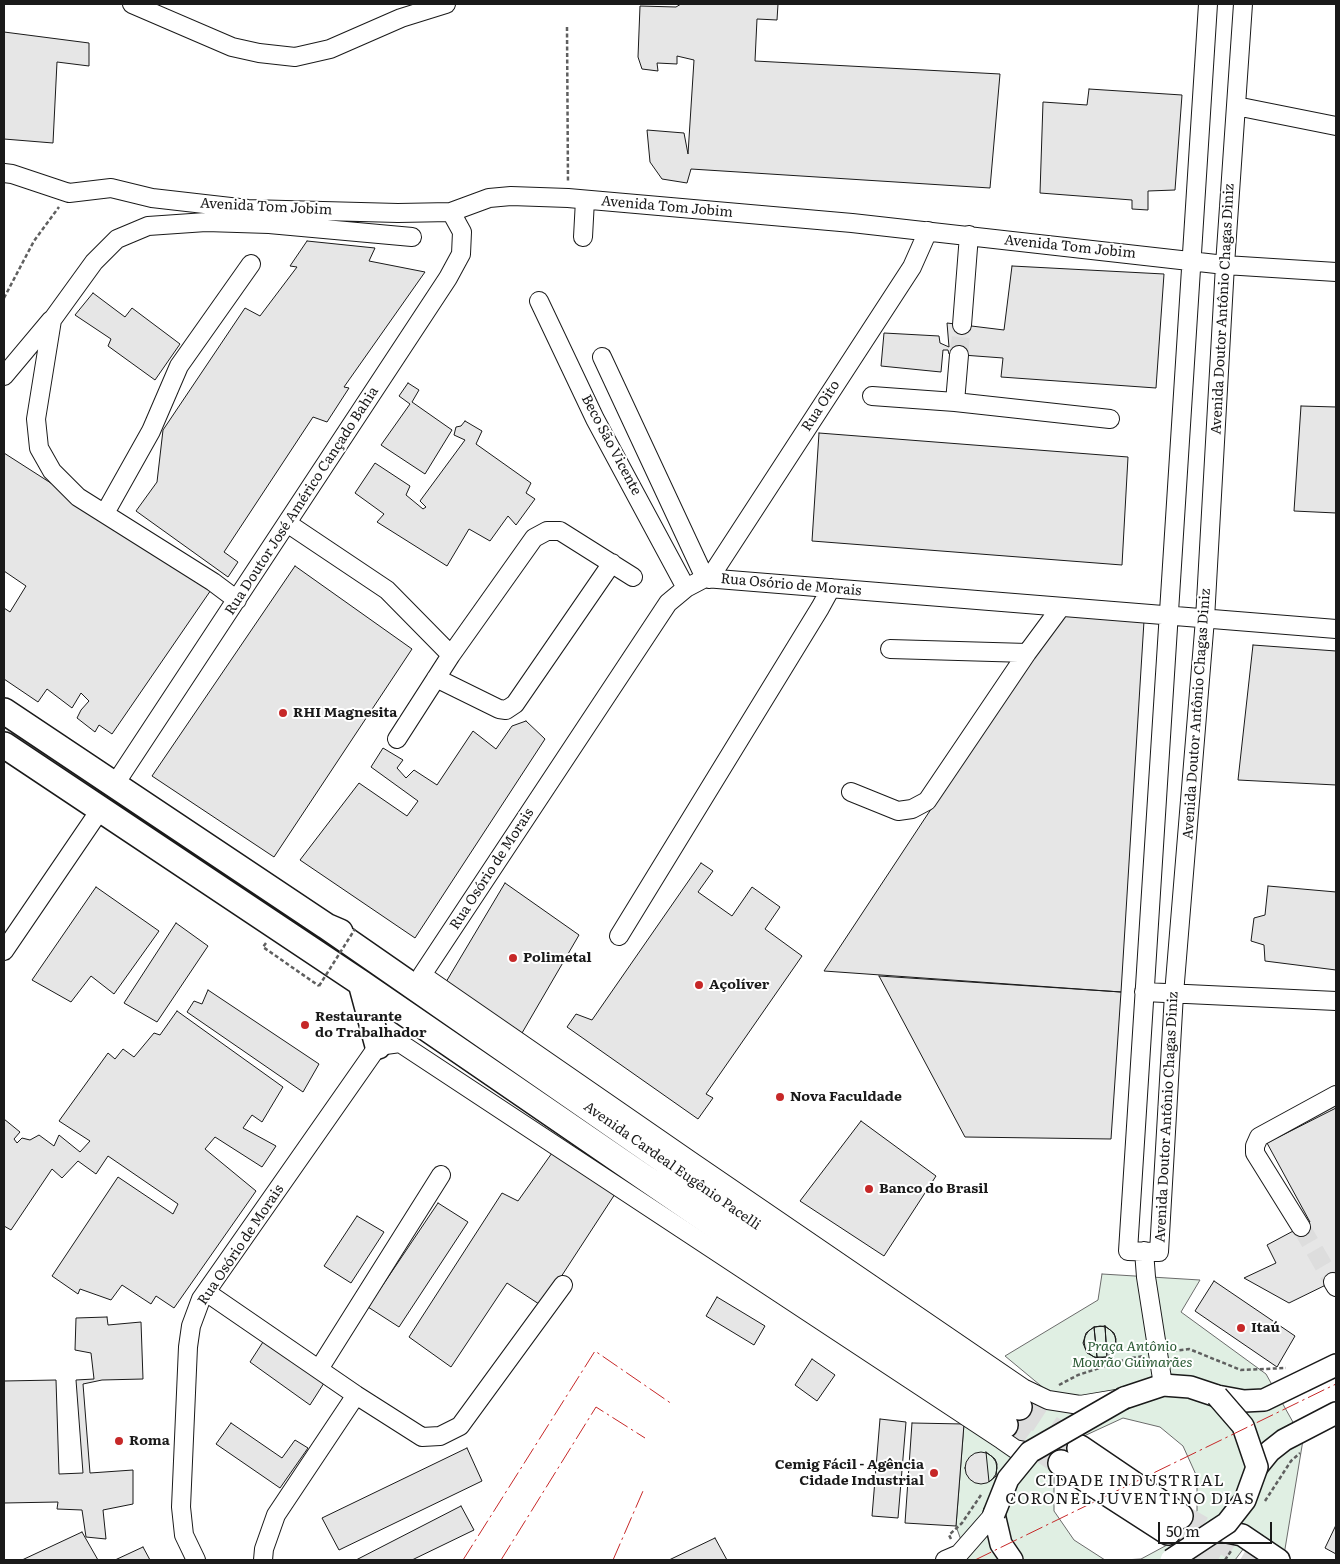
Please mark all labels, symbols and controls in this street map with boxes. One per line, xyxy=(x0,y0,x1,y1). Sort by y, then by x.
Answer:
street label: Avenida Doutor Antônio Chagas Diniz xyxy=(1208,183,1238,435)
street label: Avenida Tom Jobim xyxy=(600,193,734,221)
street label: Avenida Tom Jobim xyxy=(199,195,333,219)
street label: Avenida Tom Jobim xyxy=(1003,232,1137,262)
street label: Rua Oito xyxy=(798,377,844,435)
street label: Rua Doutor José Américo Cançado Bahia xyxy=(222,384,382,618)
street label: Beco São Vicente xyxy=(577,392,645,498)
street label: Rua Osório de Morais xyxy=(720,570,862,600)
street label: Avenida Doutor Antônio Chagas Diniz xyxy=(1180,588,1214,840)
place label: RHI Magnesita xyxy=(293,705,397,721)
marker: RHI Magnesita xyxy=(277,707,289,719)
street label: Rua Osório de Morais xyxy=(446,805,538,933)
place label: Polimetal xyxy=(523,950,592,966)
marker: Polimetal xyxy=(507,952,519,964)
place label: Açolíver xyxy=(709,977,769,993)
marker: Açolíver xyxy=(693,979,705,991)
street label: Avenida Doutor Antônio Chagas Diniz xyxy=(1152,991,1182,1243)
place label: Restaurante do Trabalhador xyxy=(315,1009,426,1042)
marker: Restaurante do Trabalhador xyxy=(299,1019,311,1031)
place label: Nova Faculdade xyxy=(790,1089,902,1105)
marker: Nova Faculdade xyxy=(774,1091,786,1103)
street label: Avenida Cardeal Eugênio Pacelli xyxy=(580,1098,764,1234)
place label: Banco do Brasil xyxy=(879,1181,988,1197)
street label: Rua Osório de Morais xyxy=(194,1182,288,1308)
marker: Banco do Brasil xyxy=(863,1183,875,1195)
place label: Itaú xyxy=(1251,1320,1280,1336)
marker: Itaú xyxy=(1235,1322,1247,1334)
park label: Praça Antônio Mourão Guimarães xyxy=(1072,1339,1192,1371)
place label: Roma xyxy=(129,1433,170,1449)
marker: Roma xyxy=(113,1435,125,1447)
place label: Cemig Fácil - Agência Cidade Industrial xyxy=(775,1457,924,1490)
marker: Cemig Fácil - Agência Cidade Industrial xyxy=(928,1467,940,1479)
district label: CIDADE INDUSTRIAL CORONEL JUVENTINO DIAS xyxy=(1002,1471,1258,1509)
scale bar xyxy=(1160,1512,1274,1544)
text: 50 m xyxy=(1166,1519,1200,1542)

